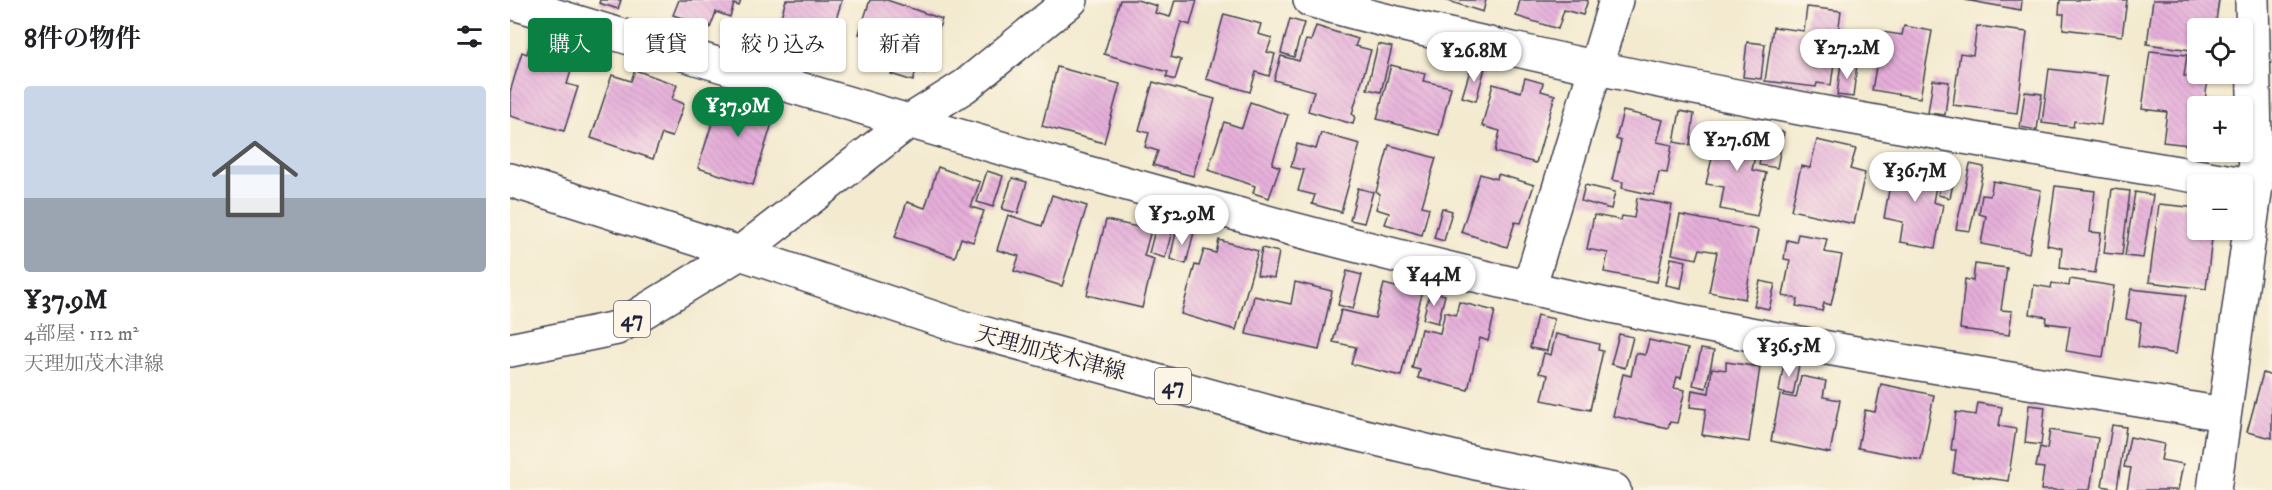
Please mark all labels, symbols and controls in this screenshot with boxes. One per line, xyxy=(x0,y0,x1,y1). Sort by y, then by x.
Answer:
chip: 購入 xyxy=(528,18,612,72)
chip: 賃貸 xyxy=(624,18,708,72)
chip: 絞り込み xyxy=(720,18,846,72)
chip: 新着 xyxy=(858,18,942,72)
map controls xyxy=(2187,18,2253,240)
button: locate xyxy=(2187,18,2253,84)
icon: filters xyxy=(453,20,486,53)
text: 8件の物件 xyxy=(24,23,141,56)
pin: ¥27.2M xyxy=(1798,29,1896,80)
pin: ¥26.8M xyxy=(1425,32,1523,83)
text: ¥27.2M xyxy=(1814,36,1880,61)
text: ¥26.8M xyxy=(1441,39,1507,64)
pin: ¥37.9M xyxy=(689,87,787,138)
text: ¥37.9M xyxy=(706,94,770,119)
button: + xyxy=(2187,96,2253,162)
pin: ¥27.6M xyxy=(1688,121,1786,172)
icon: home xyxy=(201,125,309,233)
text: ¥27.6M xyxy=(1704,128,1770,153)
pin: ¥36.7M xyxy=(1866,152,1964,203)
text: ¥36.7M xyxy=(1883,159,1947,184)
button: − xyxy=(2187,174,2253,240)
pin: ¥52.9M xyxy=(1133,195,1231,246)
text: ¥52.9M xyxy=(1149,202,1215,227)
pin: ¥44M xyxy=(1398,256,1470,307)
text: ¥44M xyxy=(1407,263,1461,288)
text: ¥37.9M xyxy=(24,284,108,317)
road number: 47 xyxy=(614,301,650,337)
street label: 天理加茂木津線 xyxy=(973,320,1128,386)
text: 4部屋 · 112 m² xyxy=(24,322,139,347)
pin: ¥36.5M xyxy=(1740,327,1838,378)
text: ¥36.5M xyxy=(1757,334,1821,359)
text: 天理加茂木津線 xyxy=(24,352,164,377)
road number: 47 xyxy=(1155,368,1191,404)

